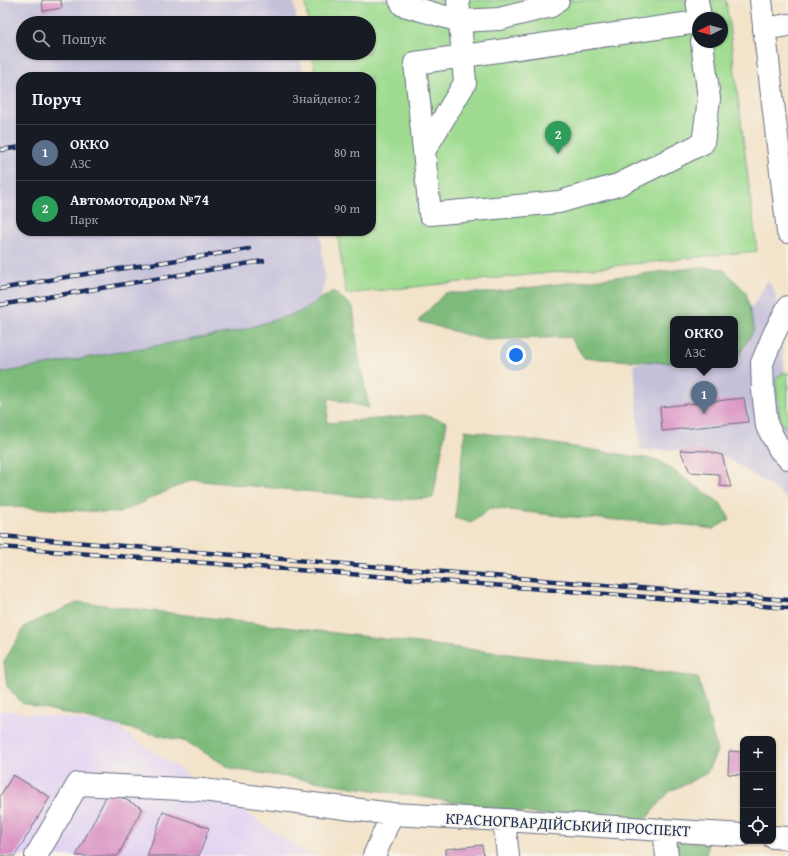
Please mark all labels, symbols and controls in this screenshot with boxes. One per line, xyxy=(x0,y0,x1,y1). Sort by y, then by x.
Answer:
north arrow xyxy=(692,12,728,48)
search box xyxy=(16,16,376,60)
icon: search xyxy=(30,27,52,49)
text: Пошук xyxy=(62,28,106,49)
text: Поруч xyxy=(32,86,81,111)
text: Знайдено: 2 xyxy=(292,89,360,108)
pin: 2 xyxy=(545,121,571,154)
text: ОККО xyxy=(70,133,109,154)
text: 1 xyxy=(42,143,48,162)
text: 80 m xyxy=(334,143,360,162)
text: АЗС xyxy=(70,154,92,173)
text: Автомотодром №74 xyxy=(70,189,209,210)
text: 2 xyxy=(42,199,48,218)
text: 90 m xyxy=(334,199,360,218)
text: Парк xyxy=(70,210,98,229)
popup xyxy=(670,316,738,368)
text: ОККО xyxy=(685,322,723,343)
text: АЗС xyxy=(685,343,706,362)
your location xyxy=(506,345,526,365)
pin: 1 xyxy=(691,381,717,414)
map controls xyxy=(740,736,776,844)
button: + xyxy=(740,736,776,772)
button: − xyxy=(740,772,776,808)
street label: КРАСНОГВАРДІЙСЬКИЙ ПРОСПЕКТ xyxy=(445,806,691,842)
button: locate xyxy=(740,808,776,844)

